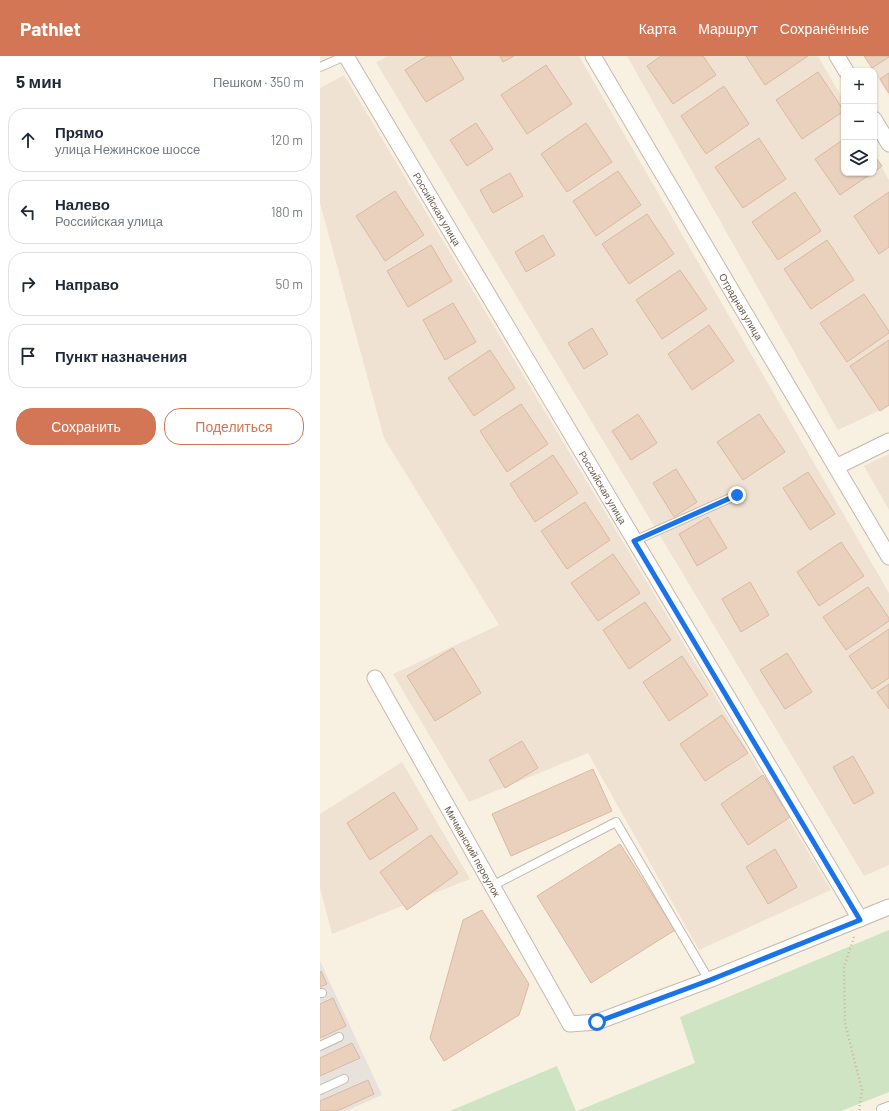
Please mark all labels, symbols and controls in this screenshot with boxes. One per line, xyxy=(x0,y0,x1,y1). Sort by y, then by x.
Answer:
text: Pathlet xyxy=(20,17,81,40)
text: Карта xyxy=(639,20,676,37)
text: Маршрут xyxy=(698,20,758,37)
text: Сохранённые xyxy=(780,20,869,37)
map controls xyxy=(841,68,877,176)
button: + xyxy=(841,68,877,104)
text: 5 мин xyxy=(16,71,62,91)
text: Пешком · 350 m xyxy=(213,74,304,90)
button: − xyxy=(841,104,877,140)
text: Прямо xyxy=(55,123,104,141)
icon: ahead xyxy=(17,129,39,151)
text: 120 m xyxy=(271,132,303,148)
button: layers xyxy=(841,140,877,176)
text: улица Нежинское шоссе xyxy=(55,141,200,157)
street label: Российская улица xyxy=(411,170,464,248)
text: Налево xyxy=(55,195,110,213)
icon: left xyxy=(17,201,39,223)
text: 180 m xyxy=(271,204,303,220)
text: Российская улица xyxy=(55,213,163,229)
street label: Отрадная улица xyxy=(717,271,766,342)
icon: right xyxy=(17,273,39,295)
text: Направо xyxy=(55,275,119,293)
text: 50 m xyxy=(276,276,303,292)
icon: arrive xyxy=(17,345,39,367)
text: Пункт назначения xyxy=(55,347,187,365)
button: Сохранить xyxy=(16,408,156,445)
button: Поделиться xyxy=(164,408,304,445)
street label: Российская улица xyxy=(576,449,630,526)
route end xyxy=(728,486,746,504)
street label: Мичманский переулок xyxy=(442,804,503,899)
route start xyxy=(588,1013,606,1031)

